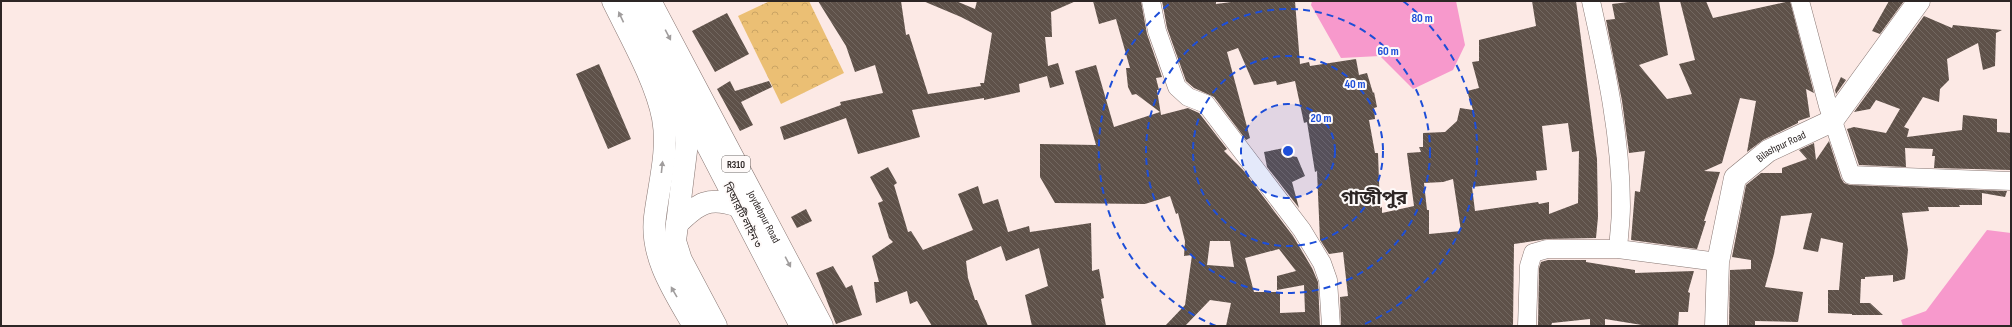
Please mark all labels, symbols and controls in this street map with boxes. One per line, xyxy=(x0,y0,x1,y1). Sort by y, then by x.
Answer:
text: 80 m xyxy=(1411,11,1433,26)
one-way arrow xyxy=(618,12,624,23)
one-way arrow xyxy=(665,30,672,41)
text: 60 m xyxy=(1377,44,1399,59)
text: 40 m xyxy=(1344,77,1366,92)
text: 20 m xyxy=(1311,111,1331,126)
street label: Bilashpur Road xyxy=(1754,128,1808,165)
centre of rings xyxy=(1281,144,1295,158)
road number: R310 xyxy=(722,156,750,172)
one-way arrow xyxy=(659,160,666,173)
street label: বিআরটি লাইন ৩ xyxy=(720,180,765,250)
district label: গাজীপুর xyxy=(1341,187,1408,210)
street label: Joydebpur Road xyxy=(744,188,783,245)
one-way arrow xyxy=(785,256,791,267)
one-way arrow xyxy=(671,286,678,298)

